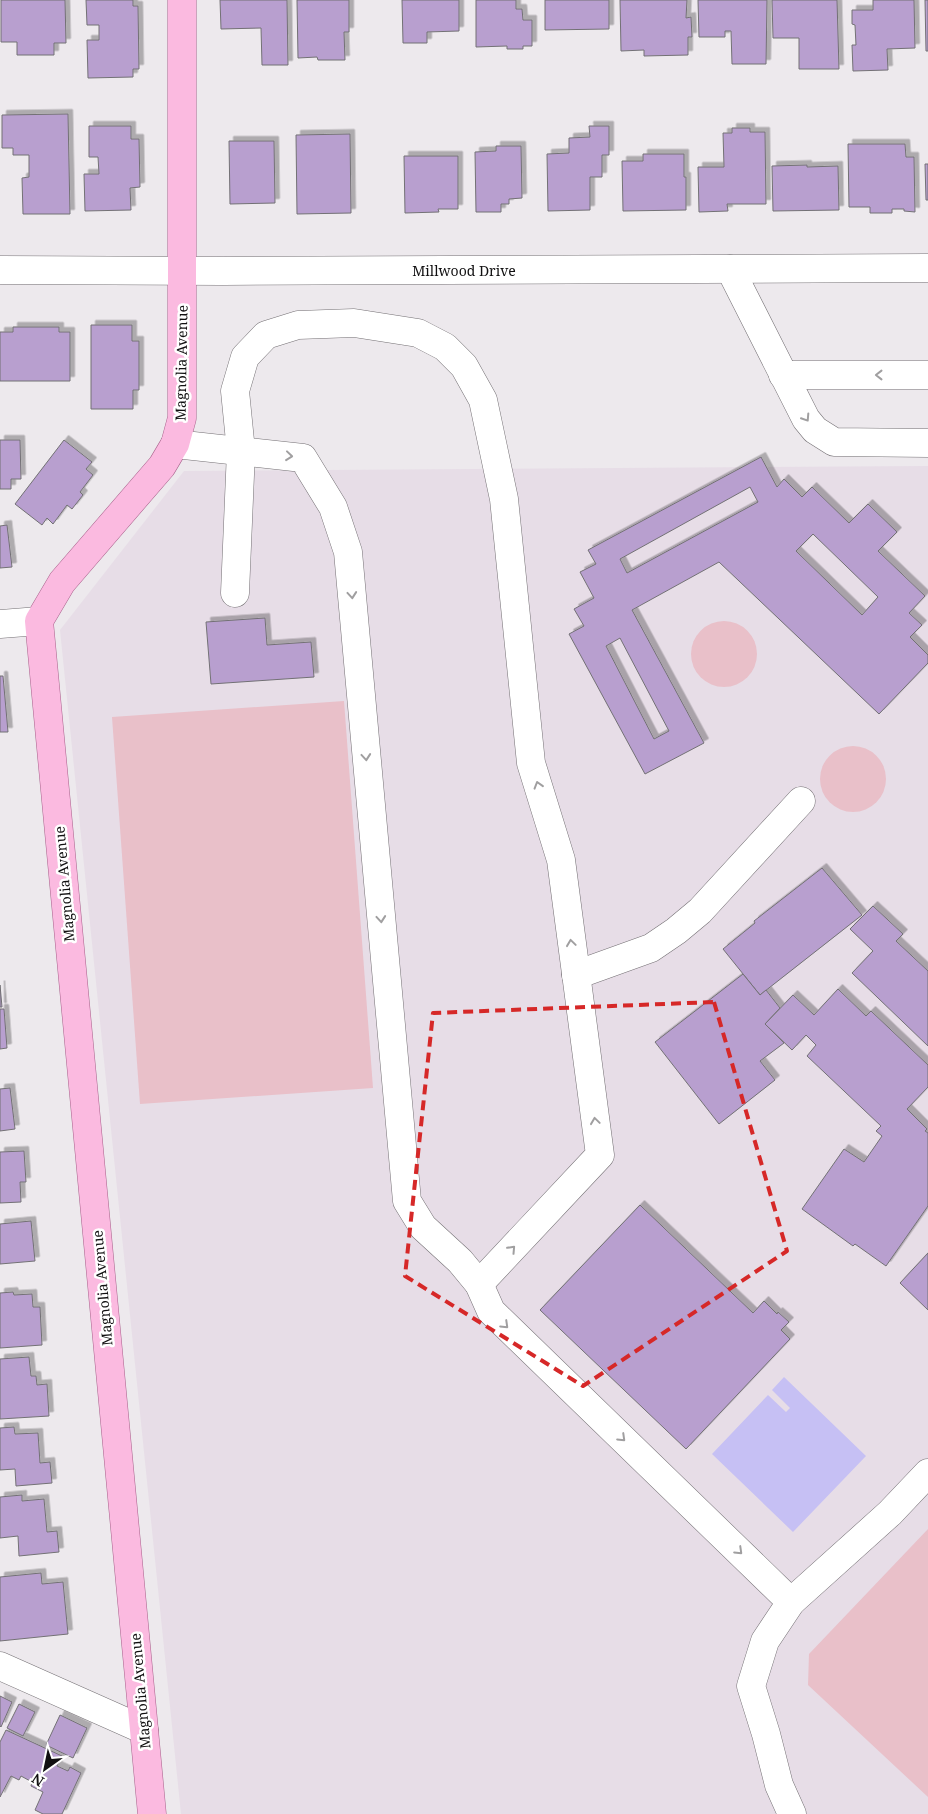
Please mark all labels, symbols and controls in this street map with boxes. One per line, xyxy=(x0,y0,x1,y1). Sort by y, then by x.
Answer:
street label: Millwood Drive xyxy=(412,261,516,280)
street label: Magnolia Avenue xyxy=(170,305,192,421)
one-way arrow xyxy=(875,370,883,380)
one-way arrow xyxy=(800,413,810,422)
one-way arrow xyxy=(286,450,294,461)
one-way arrow xyxy=(346,591,357,599)
one-way arrow xyxy=(361,753,372,761)
one-way arrow xyxy=(533,781,543,789)
street label: Magnolia Avenue xyxy=(49,825,79,943)
one-way arrow xyxy=(375,915,386,923)
one-way arrow xyxy=(567,939,577,947)
one-way arrow xyxy=(591,1117,601,1126)
street label: Magnolia Avenue xyxy=(87,1229,117,1347)
one-way arrow xyxy=(506,1246,515,1255)
one-way arrow xyxy=(499,1319,508,1328)
one-way arrow xyxy=(616,1432,625,1441)
one-way arrow xyxy=(733,1545,742,1554)
street label: Magnolia Avenue xyxy=(125,1632,155,1750)
north arrow xyxy=(20,1744,70,1794)
text: N xyxy=(28,1769,47,1791)

